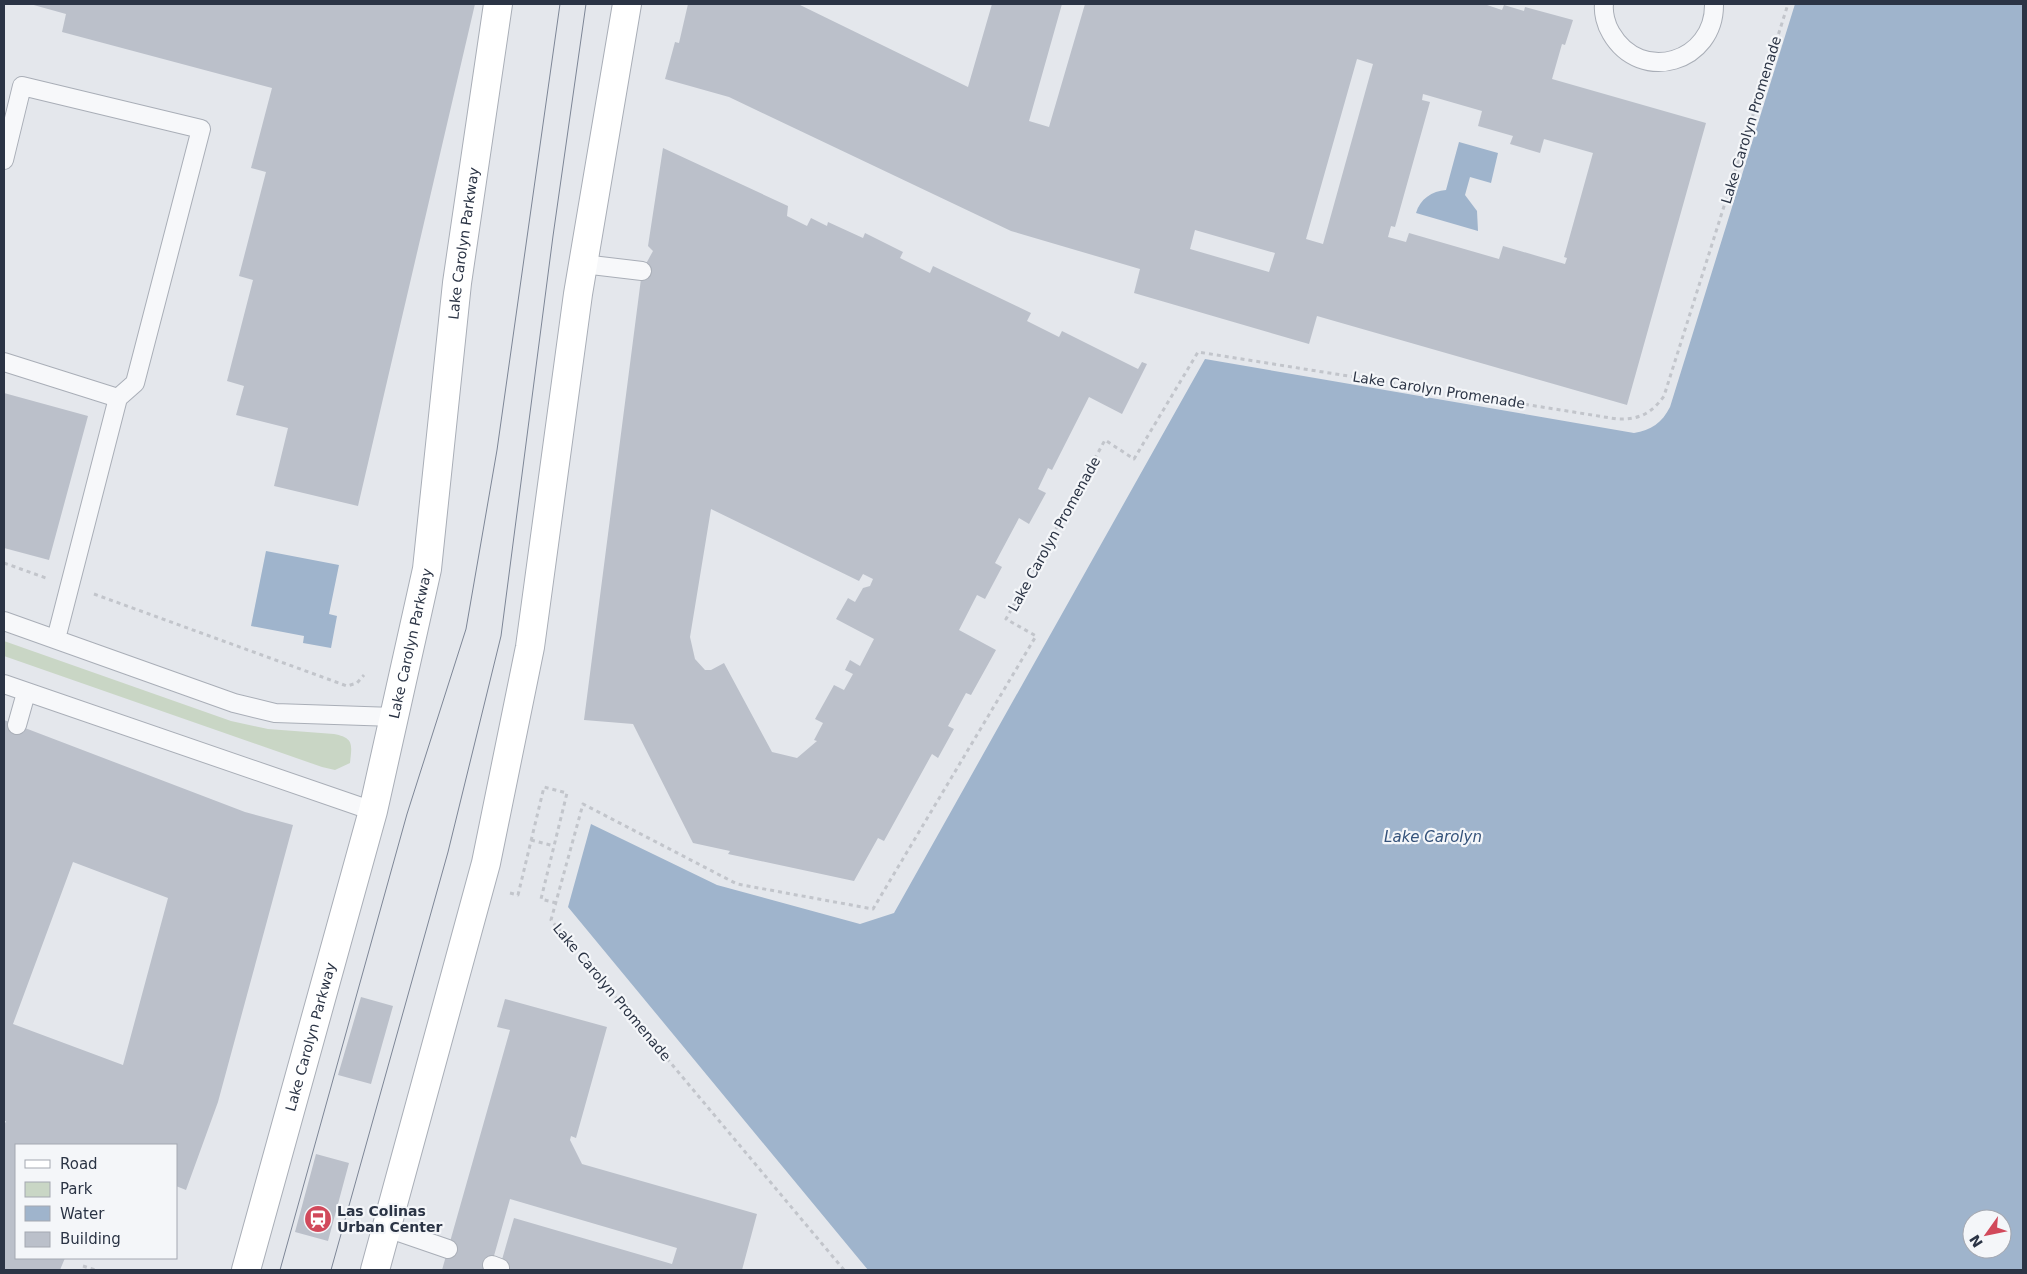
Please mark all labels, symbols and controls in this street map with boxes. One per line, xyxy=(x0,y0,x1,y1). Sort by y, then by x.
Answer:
street label: Lake Carolyn Promenade xyxy=(1718,34,1784,206)
street label: Lake Carolyn Parkway xyxy=(445,166,482,320)
street label: Lake Carolyn Promenade xyxy=(1352,368,1526,412)
street label: Lake Carolyn Promenade xyxy=(1005,454,1103,614)
street label: Lake Carolyn Parkway xyxy=(386,567,435,720)
water label: Lake Carolyn xyxy=(1384,828,1482,846)
street label: Lake Carolyn Promenade xyxy=(550,920,674,1064)
street label: Lake Carolyn Parkway xyxy=(282,961,339,1113)
legend xyxy=(15,1144,178,1259)
text: Road xyxy=(60,1155,98,1173)
text: Park xyxy=(60,1180,93,1198)
place label: Las Colinas Urban Center xyxy=(337,1203,443,1235)
station icon: Las Colinas Urban Center xyxy=(303,1204,333,1234)
text: Water xyxy=(60,1205,105,1223)
north arrow xyxy=(1962,1209,2012,1259)
text: Building xyxy=(60,1230,121,1248)
text: N xyxy=(1966,1232,1986,1250)

